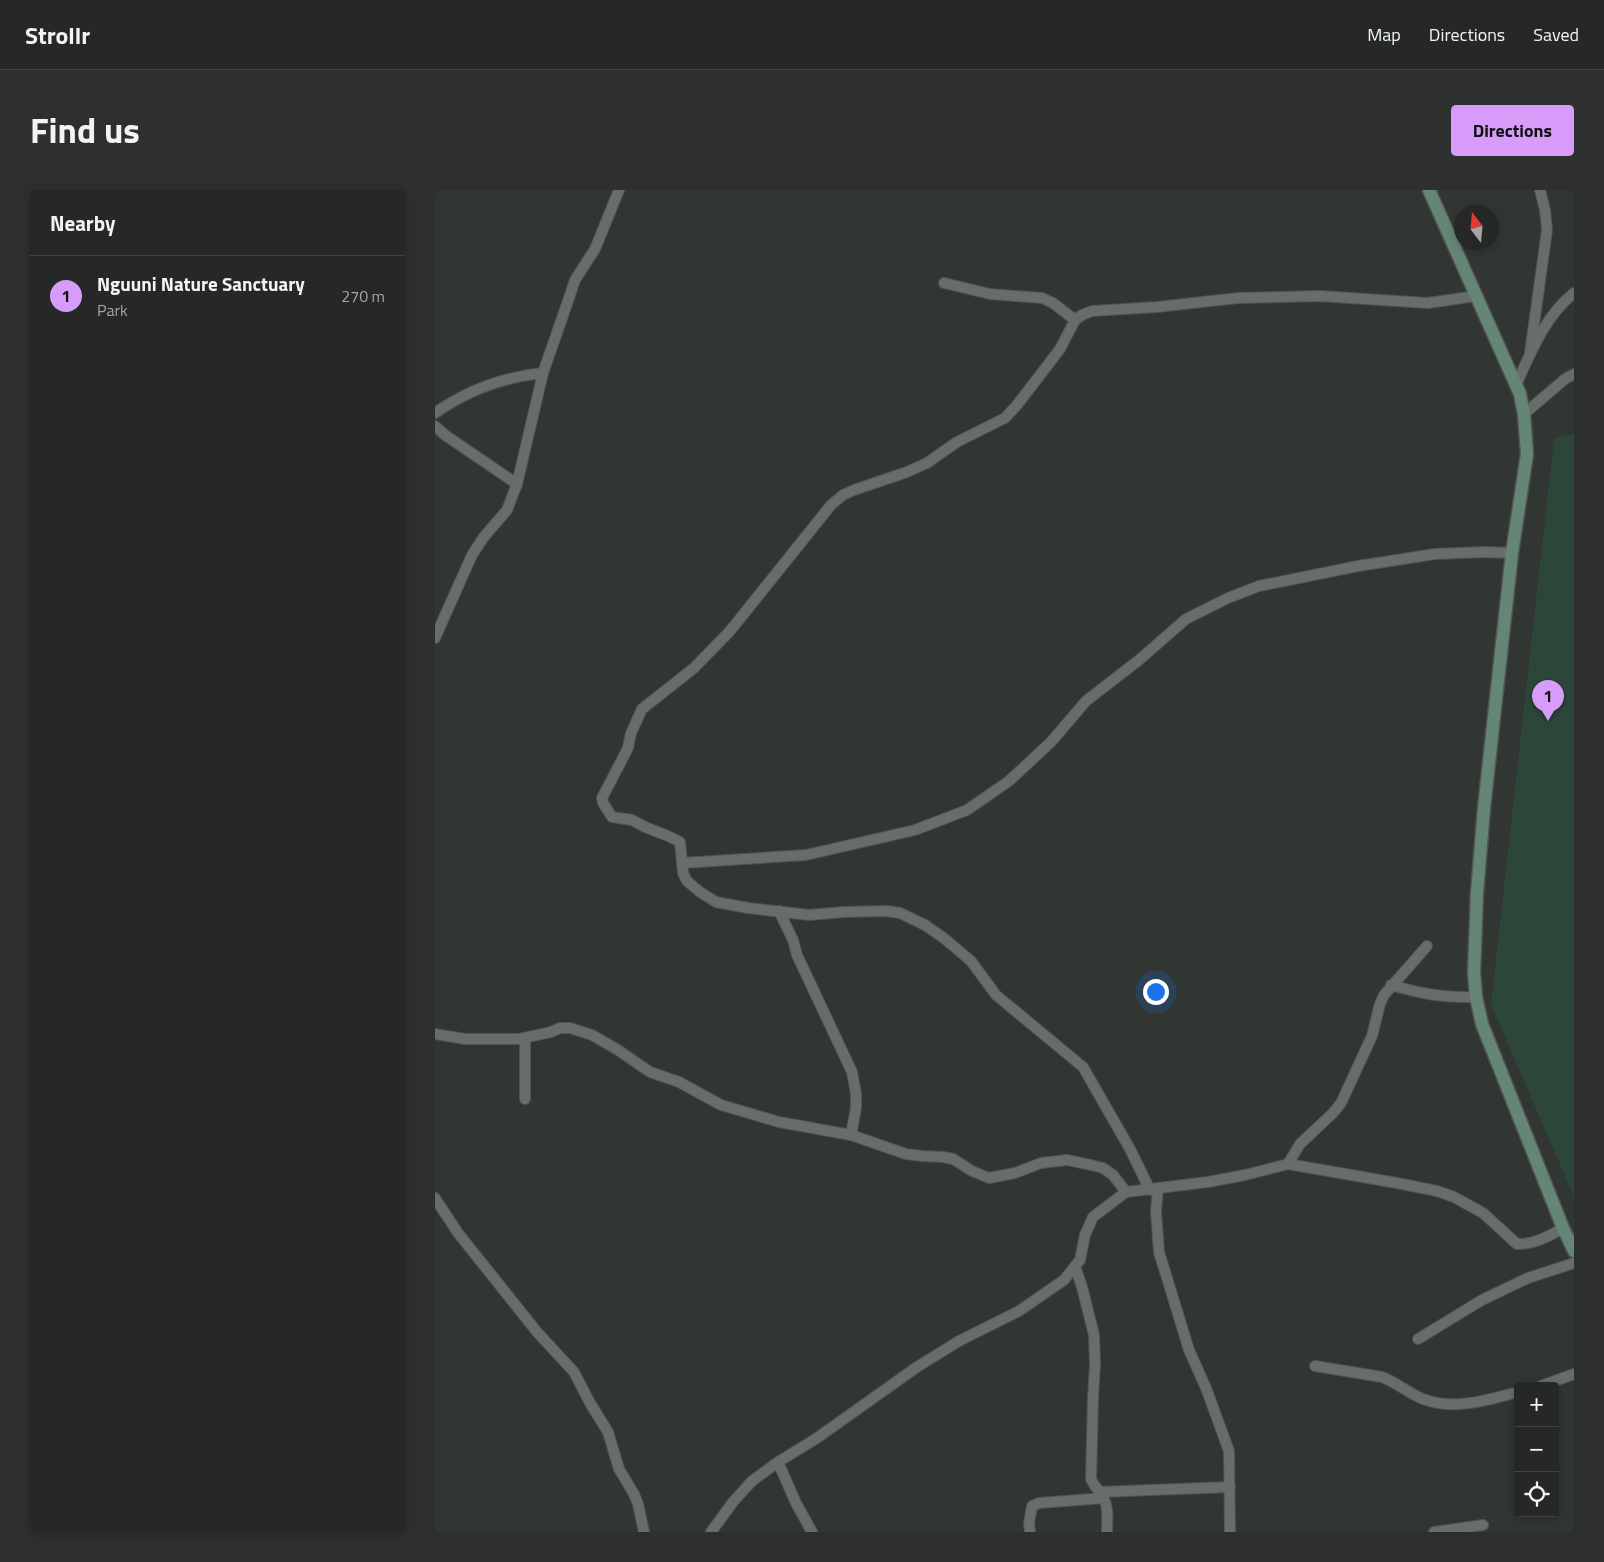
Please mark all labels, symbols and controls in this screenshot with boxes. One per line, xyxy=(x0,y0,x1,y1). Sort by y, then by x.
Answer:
text: Strollr xyxy=(25,17,90,53)
text: Map xyxy=(1367,21,1401,48)
text: Directions xyxy=(1429,21,1505,48)
text: Saved xyxy=(1533,21,1579,48)
text: Find us xyxy=(30,103,140,157)
button: Directions xyxy=(1451,105,1574,156)
north arrow xyxy=(1454,205,1499,250)
text: Nearby xyxy=(50,207,115,239)
text: Nguuni Nature Sanctuary xyxy=(97,269,305,298)
text: 1 xyxy=(62,284,70,308)
text: 270 m xyxy=(341,284,385,308)
text: Park xyxy=(97,298,128,322)
pin: 1 xyxy=(1532,680,1564,721)
your location xyxy=(1143,979,1169,1005)
map controls xyxy=(1514,1382,1559,1517)
button: + xyxy=(1514,1382,1559,1427)
button: − xyxy=(1514,1427,1559,1472)
button: locate xyxy=(1514,1472,1559,1517)

